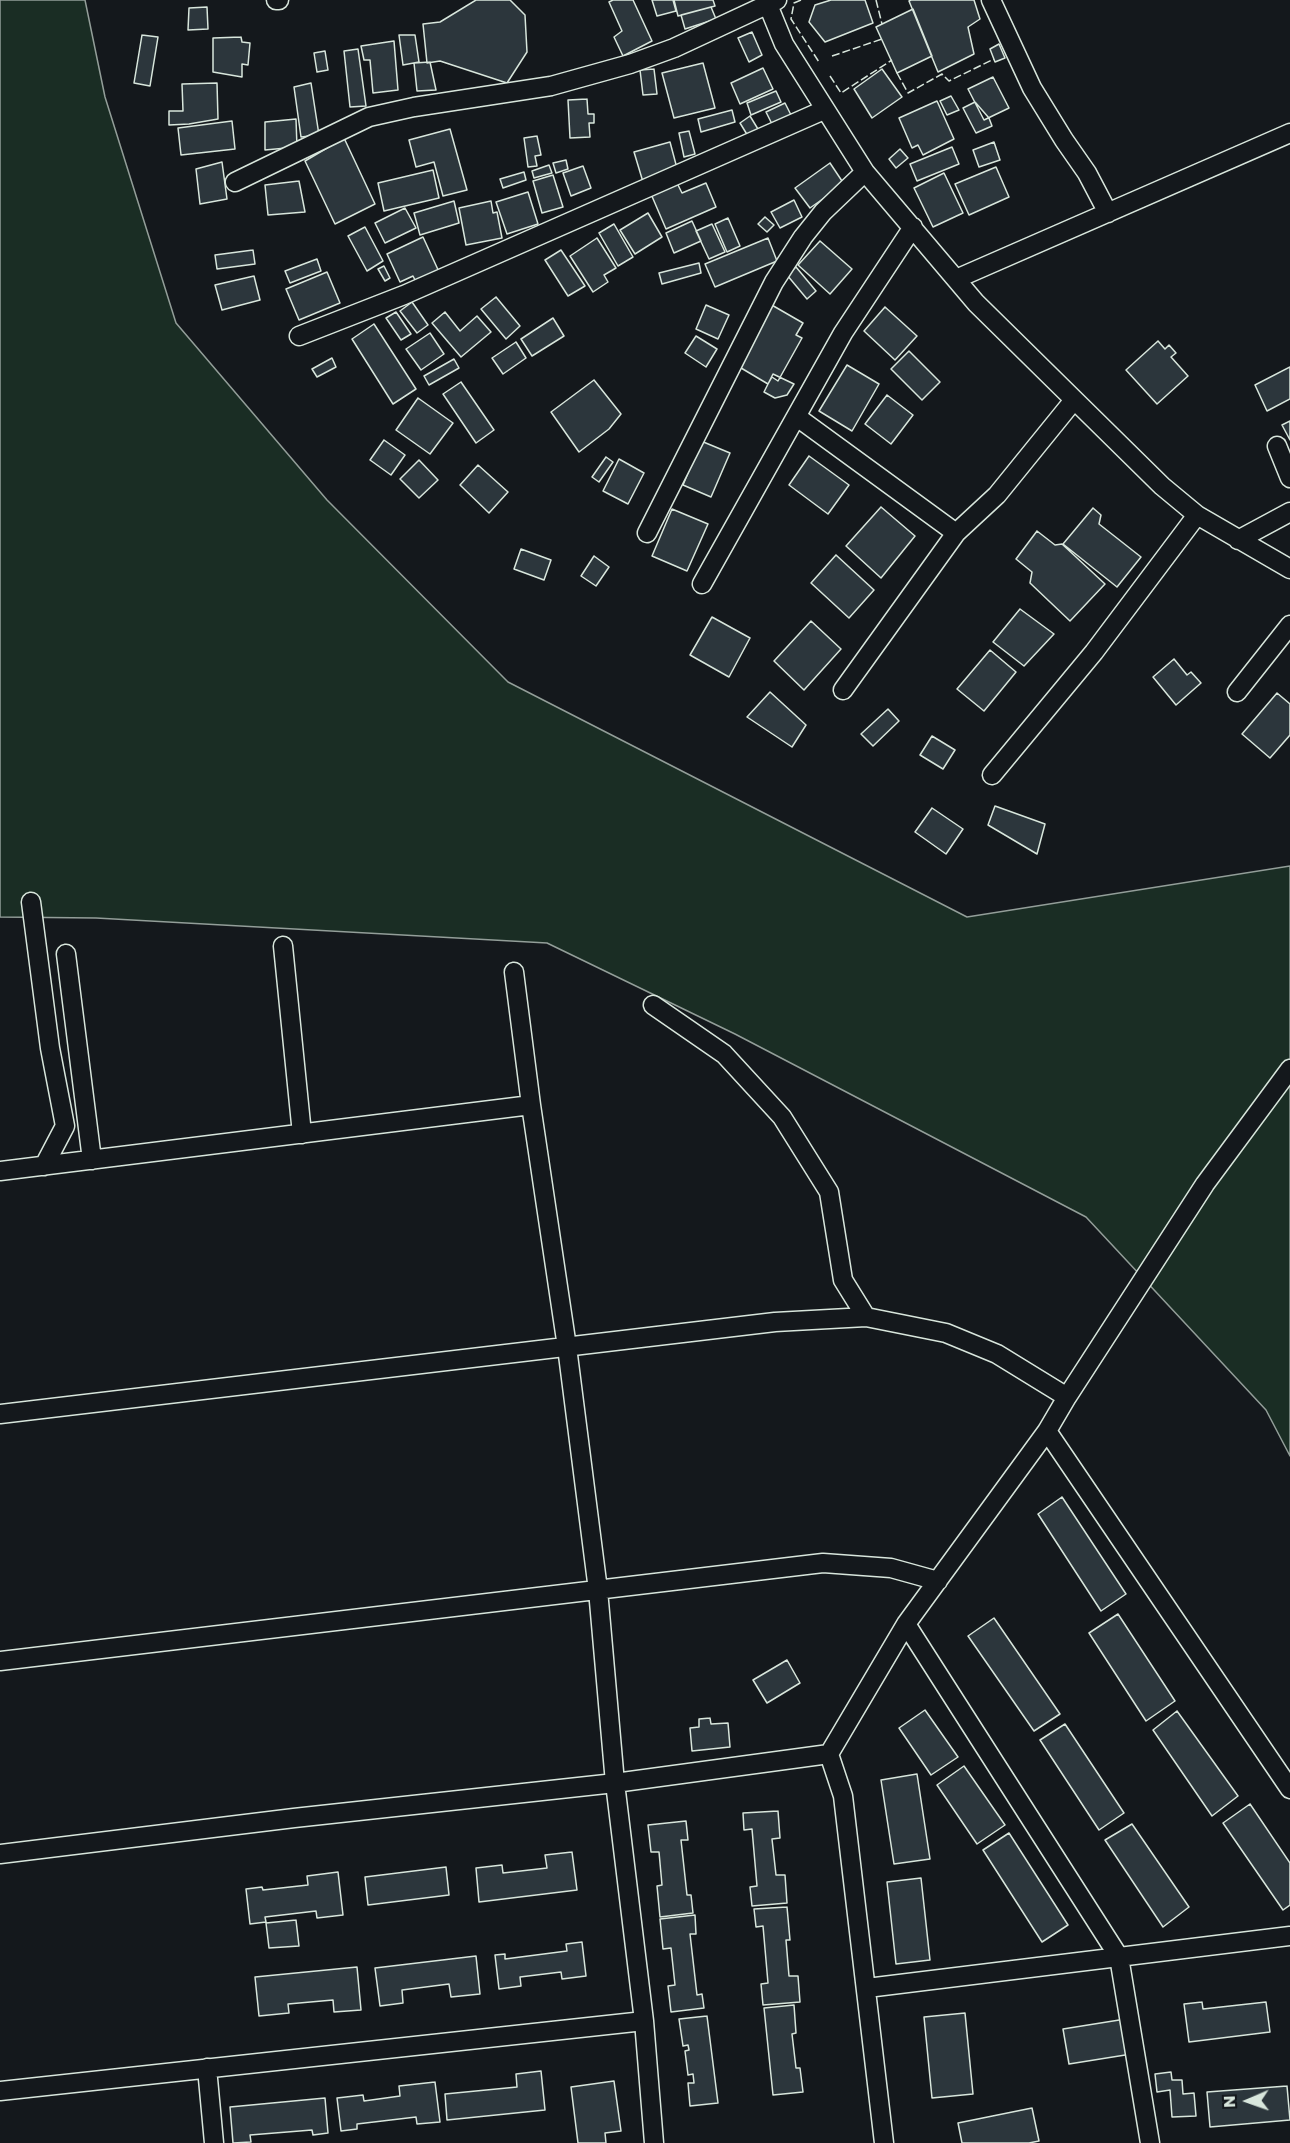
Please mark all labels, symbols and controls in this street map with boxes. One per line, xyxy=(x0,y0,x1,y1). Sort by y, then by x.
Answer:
north arrow xyxy=(1218,2071,1278,2131)
text: N xyxy=(1218,2095,1241,2108)

